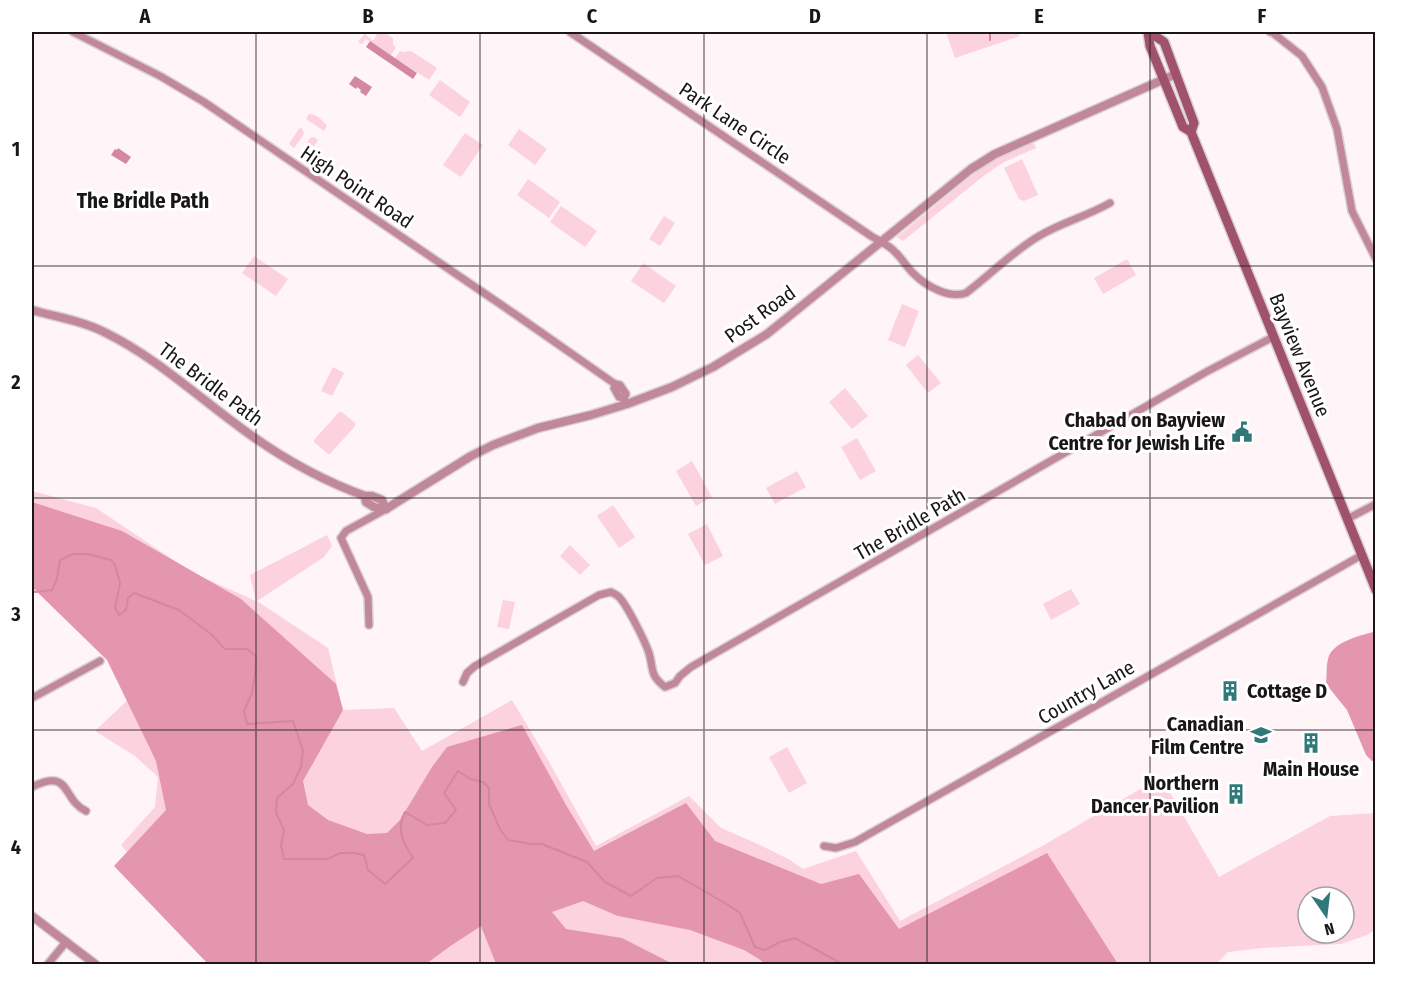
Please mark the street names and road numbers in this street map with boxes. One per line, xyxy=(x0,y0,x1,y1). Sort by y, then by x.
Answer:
street label: Park Lane Circle xyxy=(675,77,795,169)
street label: High Point Road xyxy=(296,141,418,233)
street label: Post Road xyxy=(720,280,800,348)
street label: Bayview Avenue xyxy=(1264,290,1336,420)
street label: The Bridle Path xyxy=(154,337,268,431)
street label: The Bridle Path xyxy=(850,483,970,565)
street label: Country Lane xyxy=(1034,655,1138,729)

